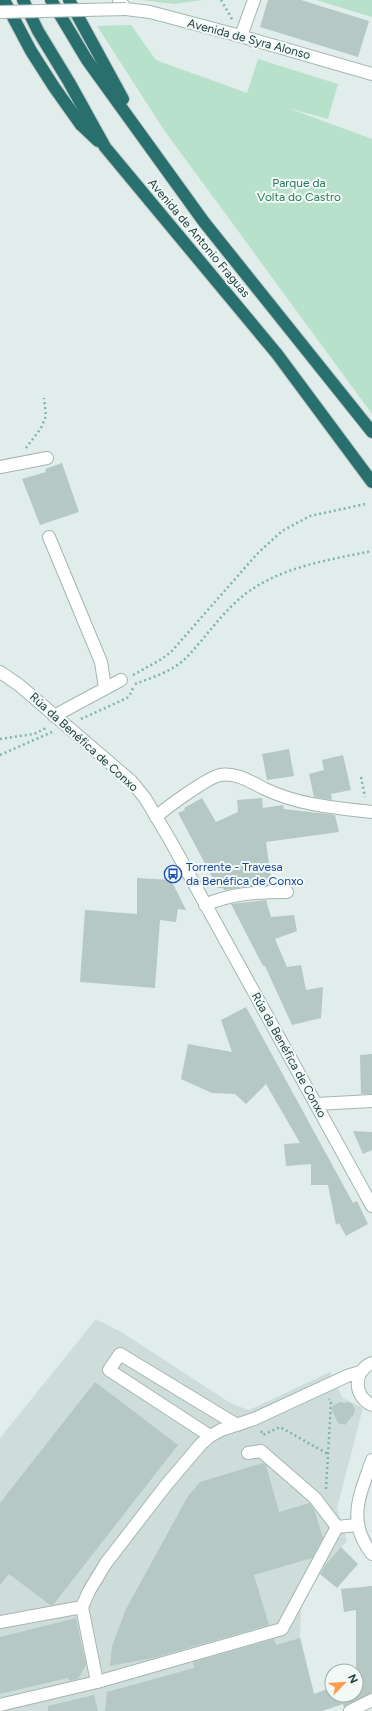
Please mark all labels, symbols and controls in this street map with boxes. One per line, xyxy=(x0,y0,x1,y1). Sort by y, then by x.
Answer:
street label: Avenida de Syra Alonso xyxy=(186,16,312,62)
street label: Avenida de Antonio Fraguas xyxy=(145,176,253,300)
park label: Parque da Volta do Castro xyxy=(257,176,341,204)
street label: Rúa da Benéfica de Conxo xyxy=(27,690,141,794)
place label: Torrente - Travesa da Benéfica de Conxo xyxy=(186,860,304,888)
bus stop icon: Torrente - Travesa da Benéfica de Conxo xyxy=(163,864,183,884)
street label: Rúa da Benéfica de Conxo xyxy=(249,990,329,1120)
north arrow xyxy=(324,1663,364,1703)
text: N xyxy=(345,1672,360,1686)

